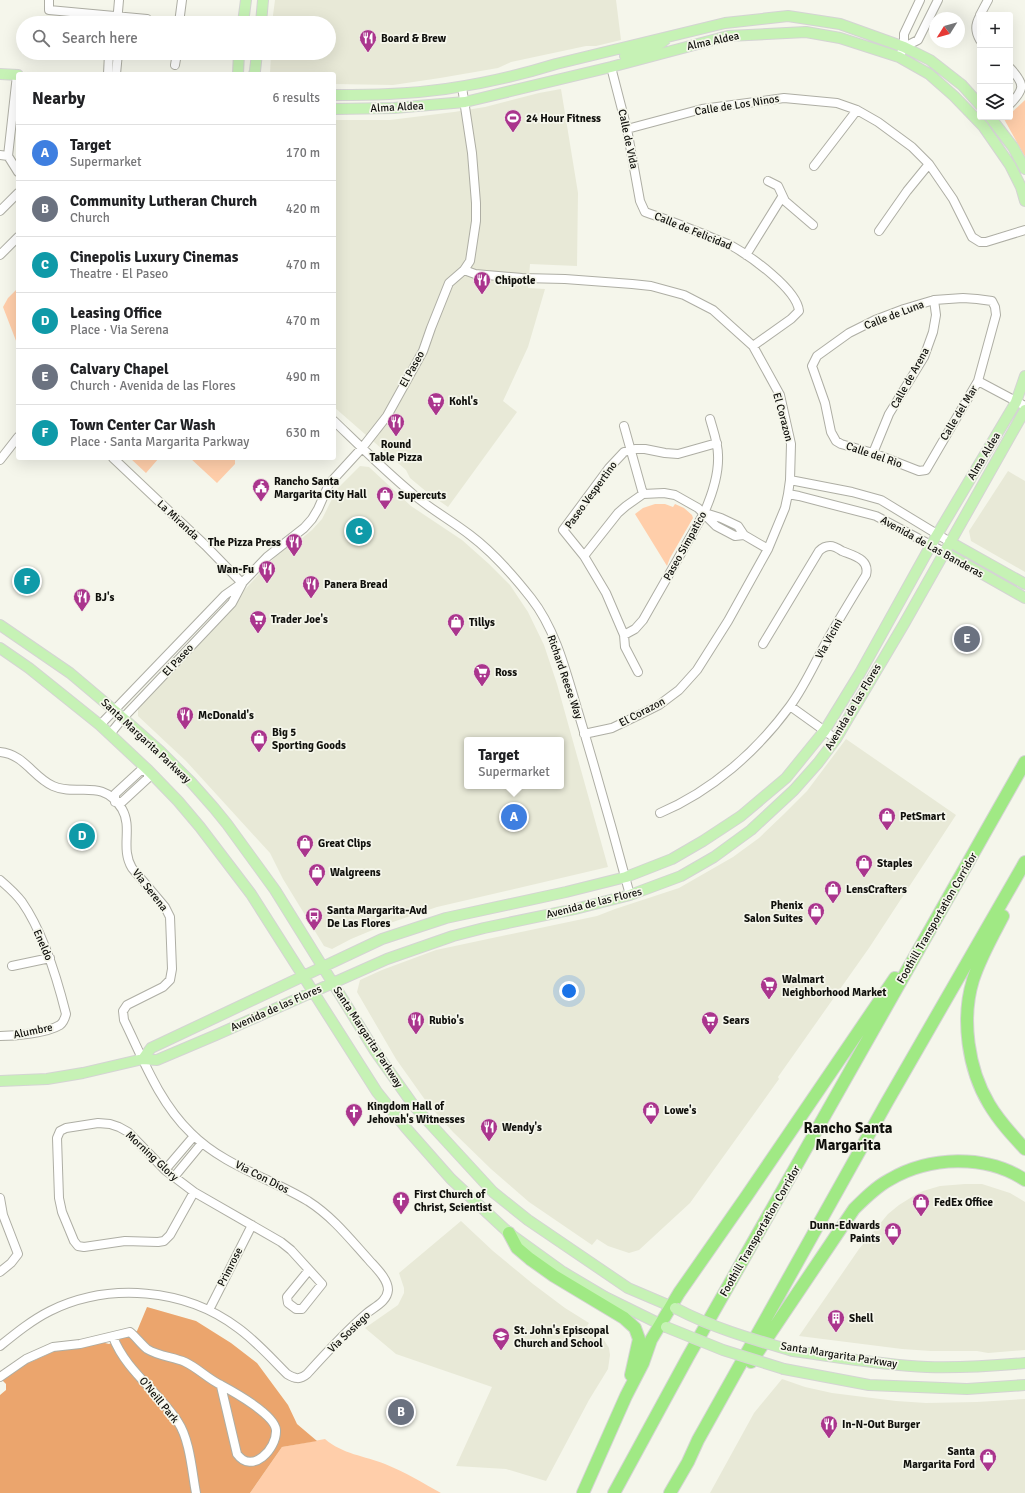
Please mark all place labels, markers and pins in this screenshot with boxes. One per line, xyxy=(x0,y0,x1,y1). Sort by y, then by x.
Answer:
restaurant icon: Board & Brew xyxy=(358,28,378,53)
place label: Board & Brew xyxy=(381,32,447,45)
sports icon: 24 Hour Fitness xyxy=(503,108,523,133)
place label: 24 Hour Fitness xyxy=(526,112,601,125)
restaurant icon: Chipotle xyxy=(472,270,492,295)
place label: Chipotle xyxy=(495,274,536,287)
supermarket icon: Kohl's xyxy=(426,391,446,416)
place label: Kohl's xyxy=(449,395,478,408)
restaurant icon: Round Table Pizza xyxy=(386,412,406,437)
place label: Round Table Pizza xyxy=(370,438,423,464)
place label: Rancho Santa Margarita City Hall xyxy=(274,475,367,501)
public building icon: Rancho Santa Margarita City Hall xyxy=(251,477,271,502)
shop icon: Supercuts xyxy=(375,485,395,510)
place label: Supercuts xyxy=(398,489,446,502)
pin: C xyxy=(346,516,372,546)
restaurant icon: The Pizza Press xyxy=(284,532,304,557)
place label: The Pizza Press xyxy=(208,536,281,549)
restaurant icon: Wan-Fu xyxy=(257,559,277,584)
place label: Wan-Fu xyxy=(217,563,254,576)
pin: F xyxy=(14,566,40,596)
restaurant icon: Panera Bread xyxy=(301,574,321,599)
place label: Panera Bread xyxy=(324,578,388,591)
restaurant icon: BJ's xyxy=(72,587,92,612)
place label: BJ's xyxy=(95,591,114,604)
supermarket icon: Trader Joe's xyxy=(248,609,268,634)
shop icon: Tillys xyxy=(446,612,466,637)
place label: Trader Joe's xyxy=(271,613,328,626)
place label: Tillys xyxy=(469,616,495,629)
pin: E xyxy=(954,624,980,654)
supermarket icon: Ross xyxy=(472,662,492,687)
place label: Ross xyxy=(495,666,517,679)
restaurant icon: McDonald's xyxy=(175,705,195,730)
place label: McDonald's xyxy=(198,709,254,722)
place label: Big 5 Sporting Goods xyxy=(272,726,346,752)
shop icon: Big 5 Sporting Goods xyxy=(249,728,269,753)
pin: A xyxy=(501,802,527,832)
shop icon: PetSmart xyxy=(877,806,897,831)
place label: PetSmart xyxy=(900,810,945,823)
pin: D xyxy=(69,821,95,851)
shop icon: Great Clips xyxy=(295,833,315,858)
place label: Great Clips xyxy=(318,837,371,850)
shop icon: Staples xyxy=(854,853,874,878)
place label: Staples xyxy=(877,857,913,870)
shop icon: Walgreens xyxy=(307,862,327,887)
place label: Walgreens xyxy=(330,866,381,879)
shop icon: LensCrafters xyxy=(823,879,843,904)
place label: LensCrafters xyxy=(846,883,907,896)
place label: Phenix Salon Suites xyxy=(744,899,804,925)
shop icon: Phenix Salon Suites xyxy=(806,901,826,926)
place label: Santa Margarita-Avd De Las Flores xyxy=(327,904,427,930)
bus stop icon: Santa Margarita-Avd De Las Flores xyxy=(304,906,324,931)
place label: Walmart Neighborhood Market xyxy=(782,973,886,999)
supermarket icon: Walmart Neighborhood Market xyxy=(759,975,779,1000)
restaurant icon: Rubio's xyxy=(406,1010,426,1035)
supermarket icon: Sears xyxy=(700,1010,720,1035)
place label: Rubio's xyxy=(429,1014,464,1027)
place label: Sears xyxy=(723,1014,750,1027)
place label: Kingdom Hall of Jehovah's Witnesses xyxy=(367,1100,465,1126)
shop icon: Lowe's xyxy=(641,1100,661,1125)
church icon: Kingdom Hall of Jehovah's Witnesses xyxy=(344,1102,364,1127)
place label: Lowe's xyxy=(664,1104,697,1117)
restaurant icon: Wendy's xyxy=(479,1117,499,1142)
place label: Wendy's xyxy=(502,1121,542,1134)
place label: First Church of Christ, Scientist xyxy=(414,1188,492,1214)
church icon: First Church of Christ, Scientist xyxy=(391,1190,411,1215)
shop icon: FedEx Office xyxy=(911,1192,931,1217)
place label: FedEx Office xyxy=(934,1196,994,1209)
place label: Dunn-Edwards Paints xyxy=(809,1219,880,1245)
shop icon: Dunn-Edwards Paints xyxy=(883,1221,903,1246)
building icon: Shell xyxy=(826,1308,846,1333)
place label: Shell xyxy=(849,1312,874,1325)
place label: St. John's Episcopal Church and School xyxy=(514,1324,609,1350)
school or university icon: St. John's Episcopal Church and School xyxy=(491,1326,511,1351)
pin: B xyxy=(388,1397,414,1427)
restaurant icon: In-N-Out Burger xyxy=(819,1414,839,1439)
place label: In-N-Out Burger xyxy=(842,1418,921,1431)
place label: Santa Margarita Ford xyxy=(903,1445,975,1471)
shop icon: Santa Margarita Ford xyxy=(978,1447,998,1472)

